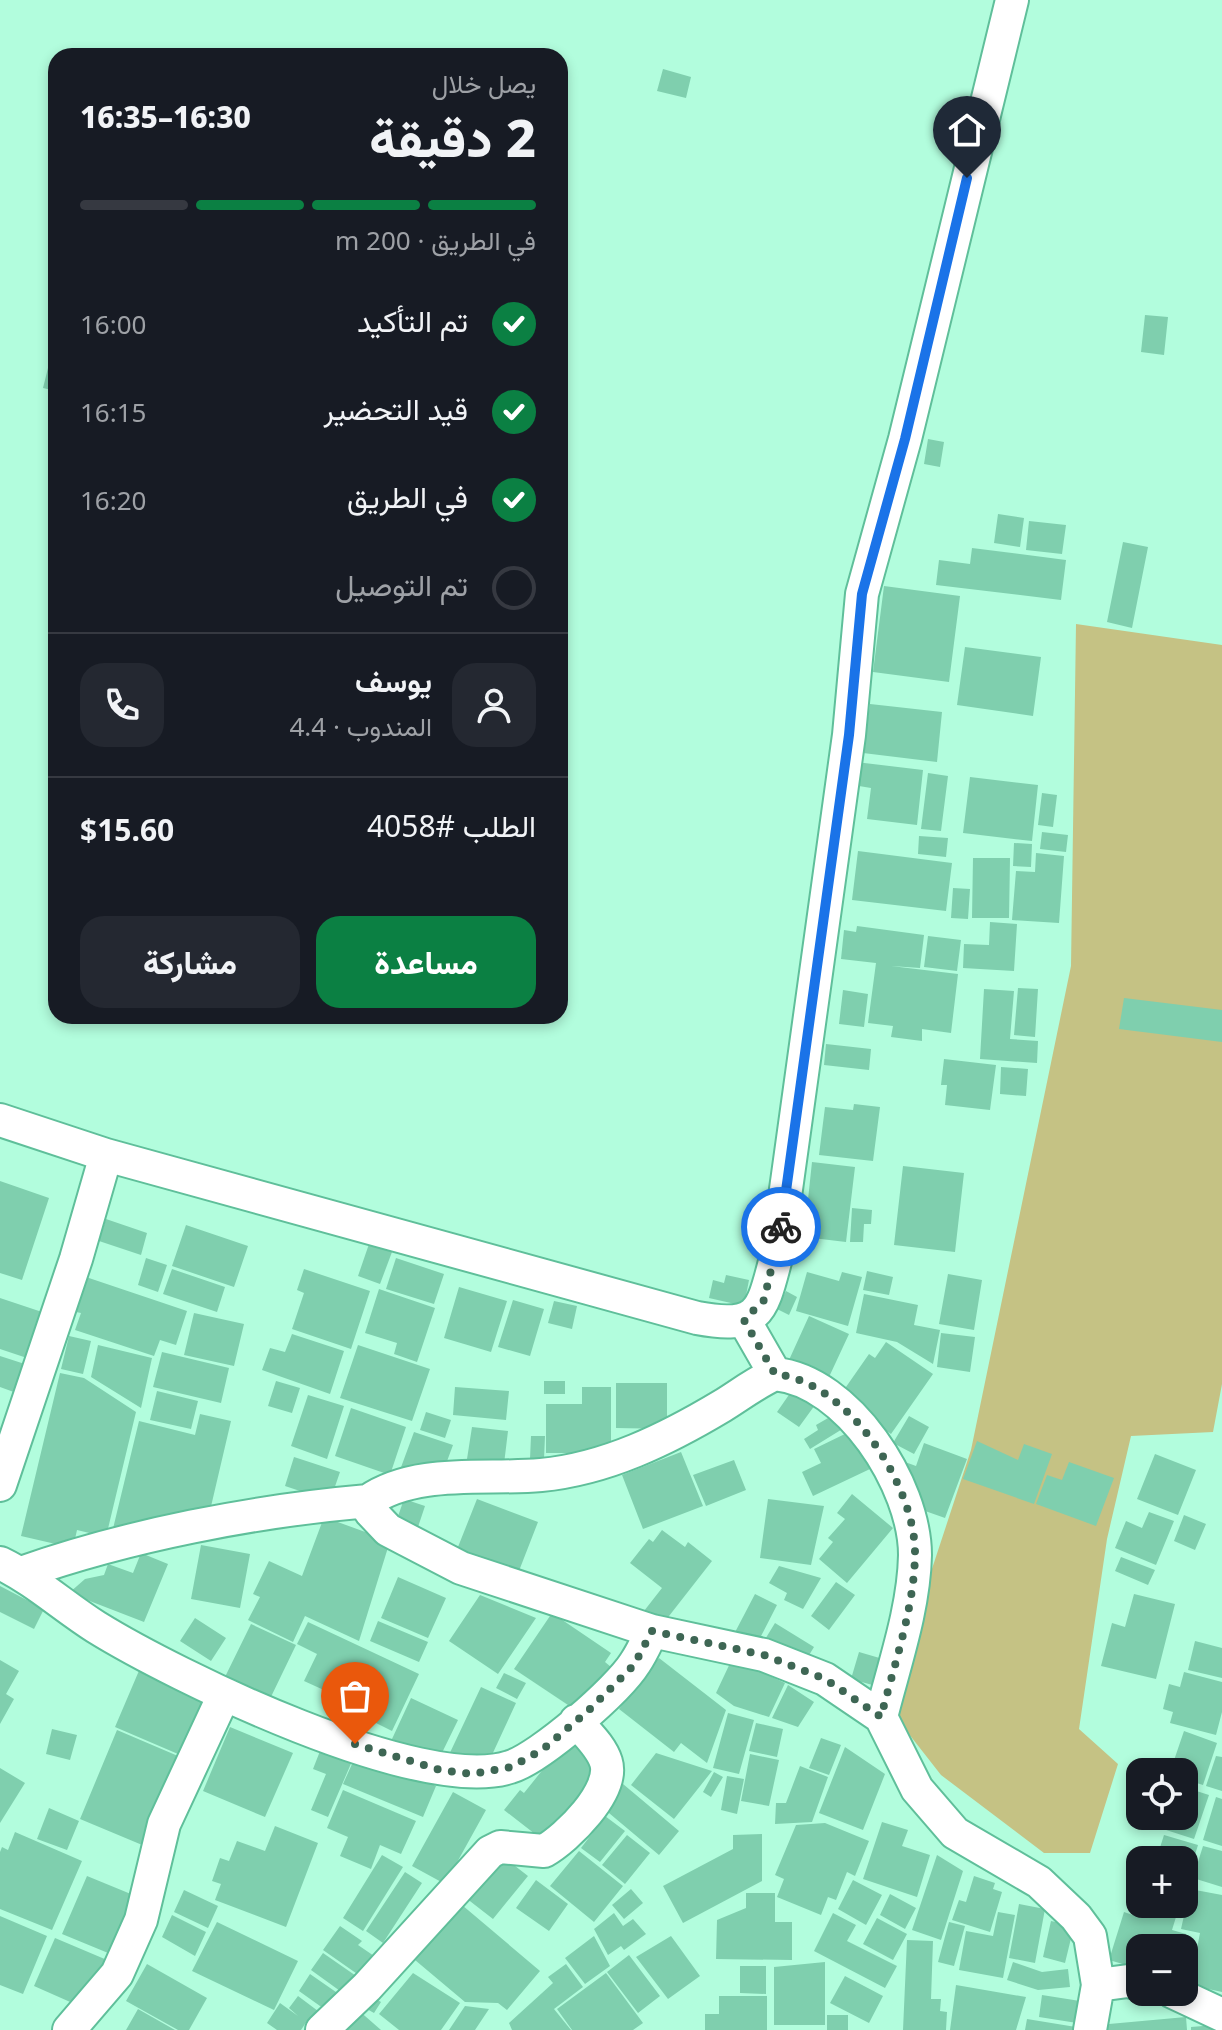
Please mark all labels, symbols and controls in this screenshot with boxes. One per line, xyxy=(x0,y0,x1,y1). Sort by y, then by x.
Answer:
text: يصل خلال xyxy=(432,65,536,101)
text: 16:30–16:35 xyxy=(80,96,251,137)
pin xyxy=(933,96,1001,178)
text: 2 دقيقة xyxy=(369,101,536,172)
icon: home xyxy=(945,108,989,152)
text: في الطريق · 200 m xyxy=(335,222,536,258)
text: تم التأكيد xyxy=(357,300,468,341)
icon: check xyxy=(492,302,536,346)
text: 16:00 xyxy=(80,306,146,342)
text: قيد التحضير xyxy=(324,388,468,429)
icon: check xyxy=(492,390,536,434)
text: 16:15 xyxy=(80,394,146,430)
text: في الطريق xyxy=(347,476,468,517)
icon: check xyxy=(492,478,536,522)
text: 16:20 xyxy=(80,482,146,518)
text: تم التوصيل xyxy=(335,564,468,605)
text: يوسف xyxy=(355,660,432,701)
button: phone xyxy=(80,663,164,747)
button: person xyxy=(452,663,536,747)
text: المندوب · 4.4 xyxy=(289,708,432,744)
text: الطلب #4058 xyxy=(367,805,536,846)
text: $15.60 xyxy=(80,809,174,850)
button: مشاركة xyxy=(80,916,300,1008)
button: مساعدة xyxy=(316,916,536,1008)
courier xyxy=(741,1187,821,1267)
icon: bike xyxy=(759,1205,803,1249)
pin xyxy=(321,1662,389,1744)
icon: bag xyxy=(333,1674,377,1718)
map controls xyxy=(1126,1758,1198,2006)
button: locate xyxy=(1126,1758,1198,1830)
button: + xyxy=(1126,1846,1198,1918)
button: − xyxy=(1126,1934,1198,2006)

